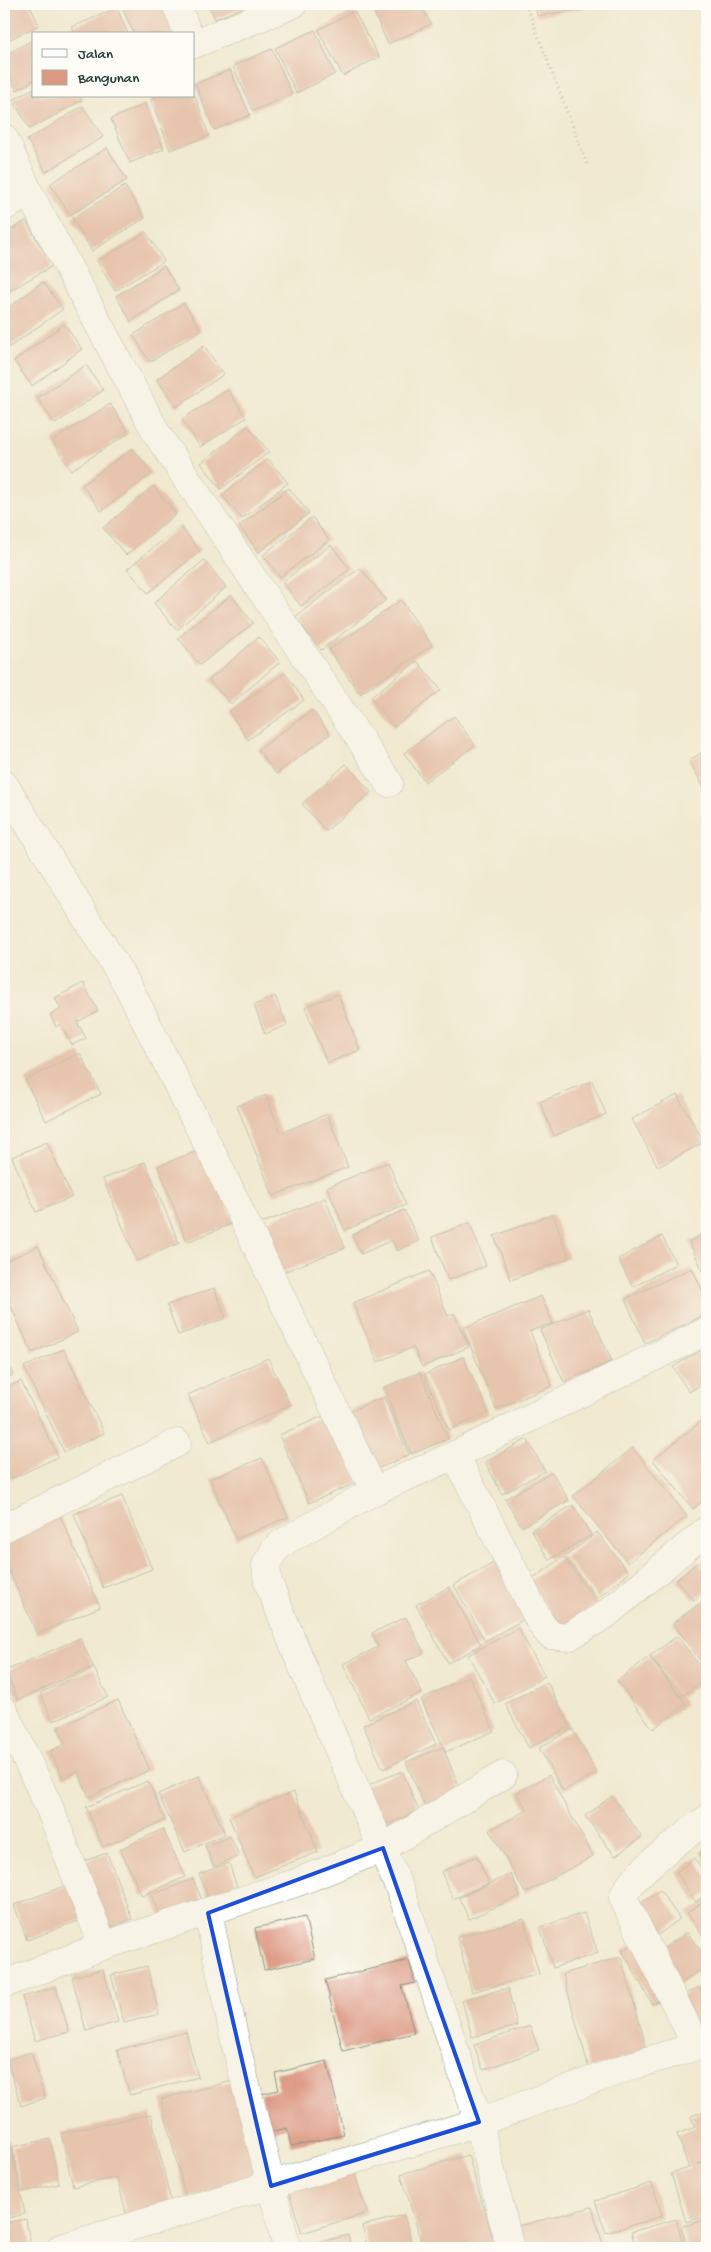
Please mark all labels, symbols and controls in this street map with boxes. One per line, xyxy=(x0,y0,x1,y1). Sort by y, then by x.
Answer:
legend xyxy=(32,32,195,98)
text: Jalan xyxy=(78,46,113,64)
text: Bangunan xyxy=(77,70,139,88)

